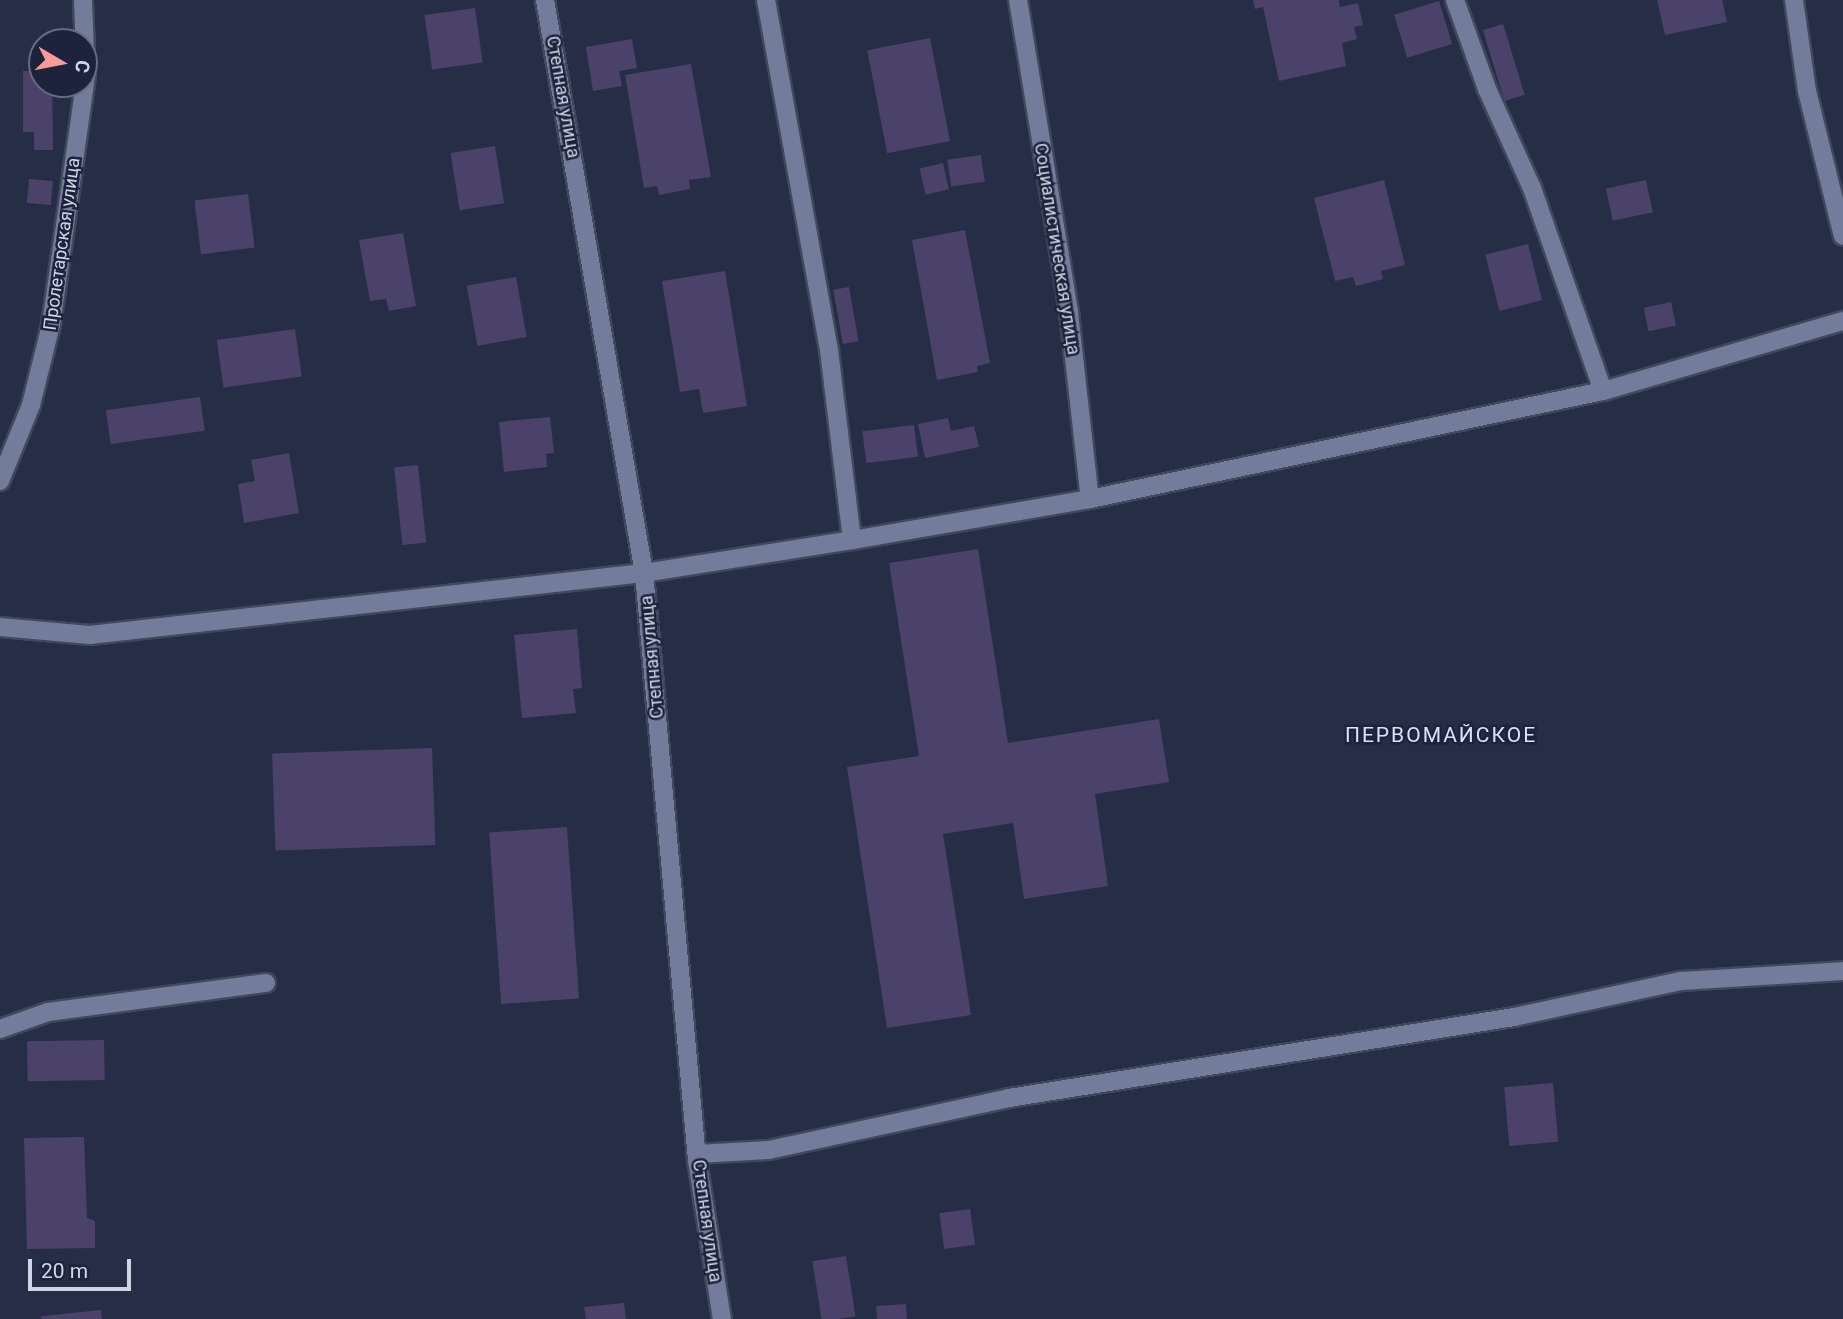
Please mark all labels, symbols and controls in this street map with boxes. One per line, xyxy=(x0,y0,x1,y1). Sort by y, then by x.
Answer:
north arrow xyxy=(28,28,98,98)
street label: Степная улица xyxy=(542,34,584,160)
text: С xyxy=(70,58,95,75)
street label: Социалистическая улица xyxy=(1030,142,1084,356)
street label: Пролетарская улица xyxy=(39,156,85,332)
street label: Степная улица xyxy=(636,595,668,719)
district label: ПЕРВОМАЙСКОЕ xyxy=(1346,722,1536,748)
street label: Степная улица xyxy=(688,1158,726,1284)
scale bar xyxy=(32,1246,135,1290)
text: 20 m xyxy=(41,1259,88,1283)

